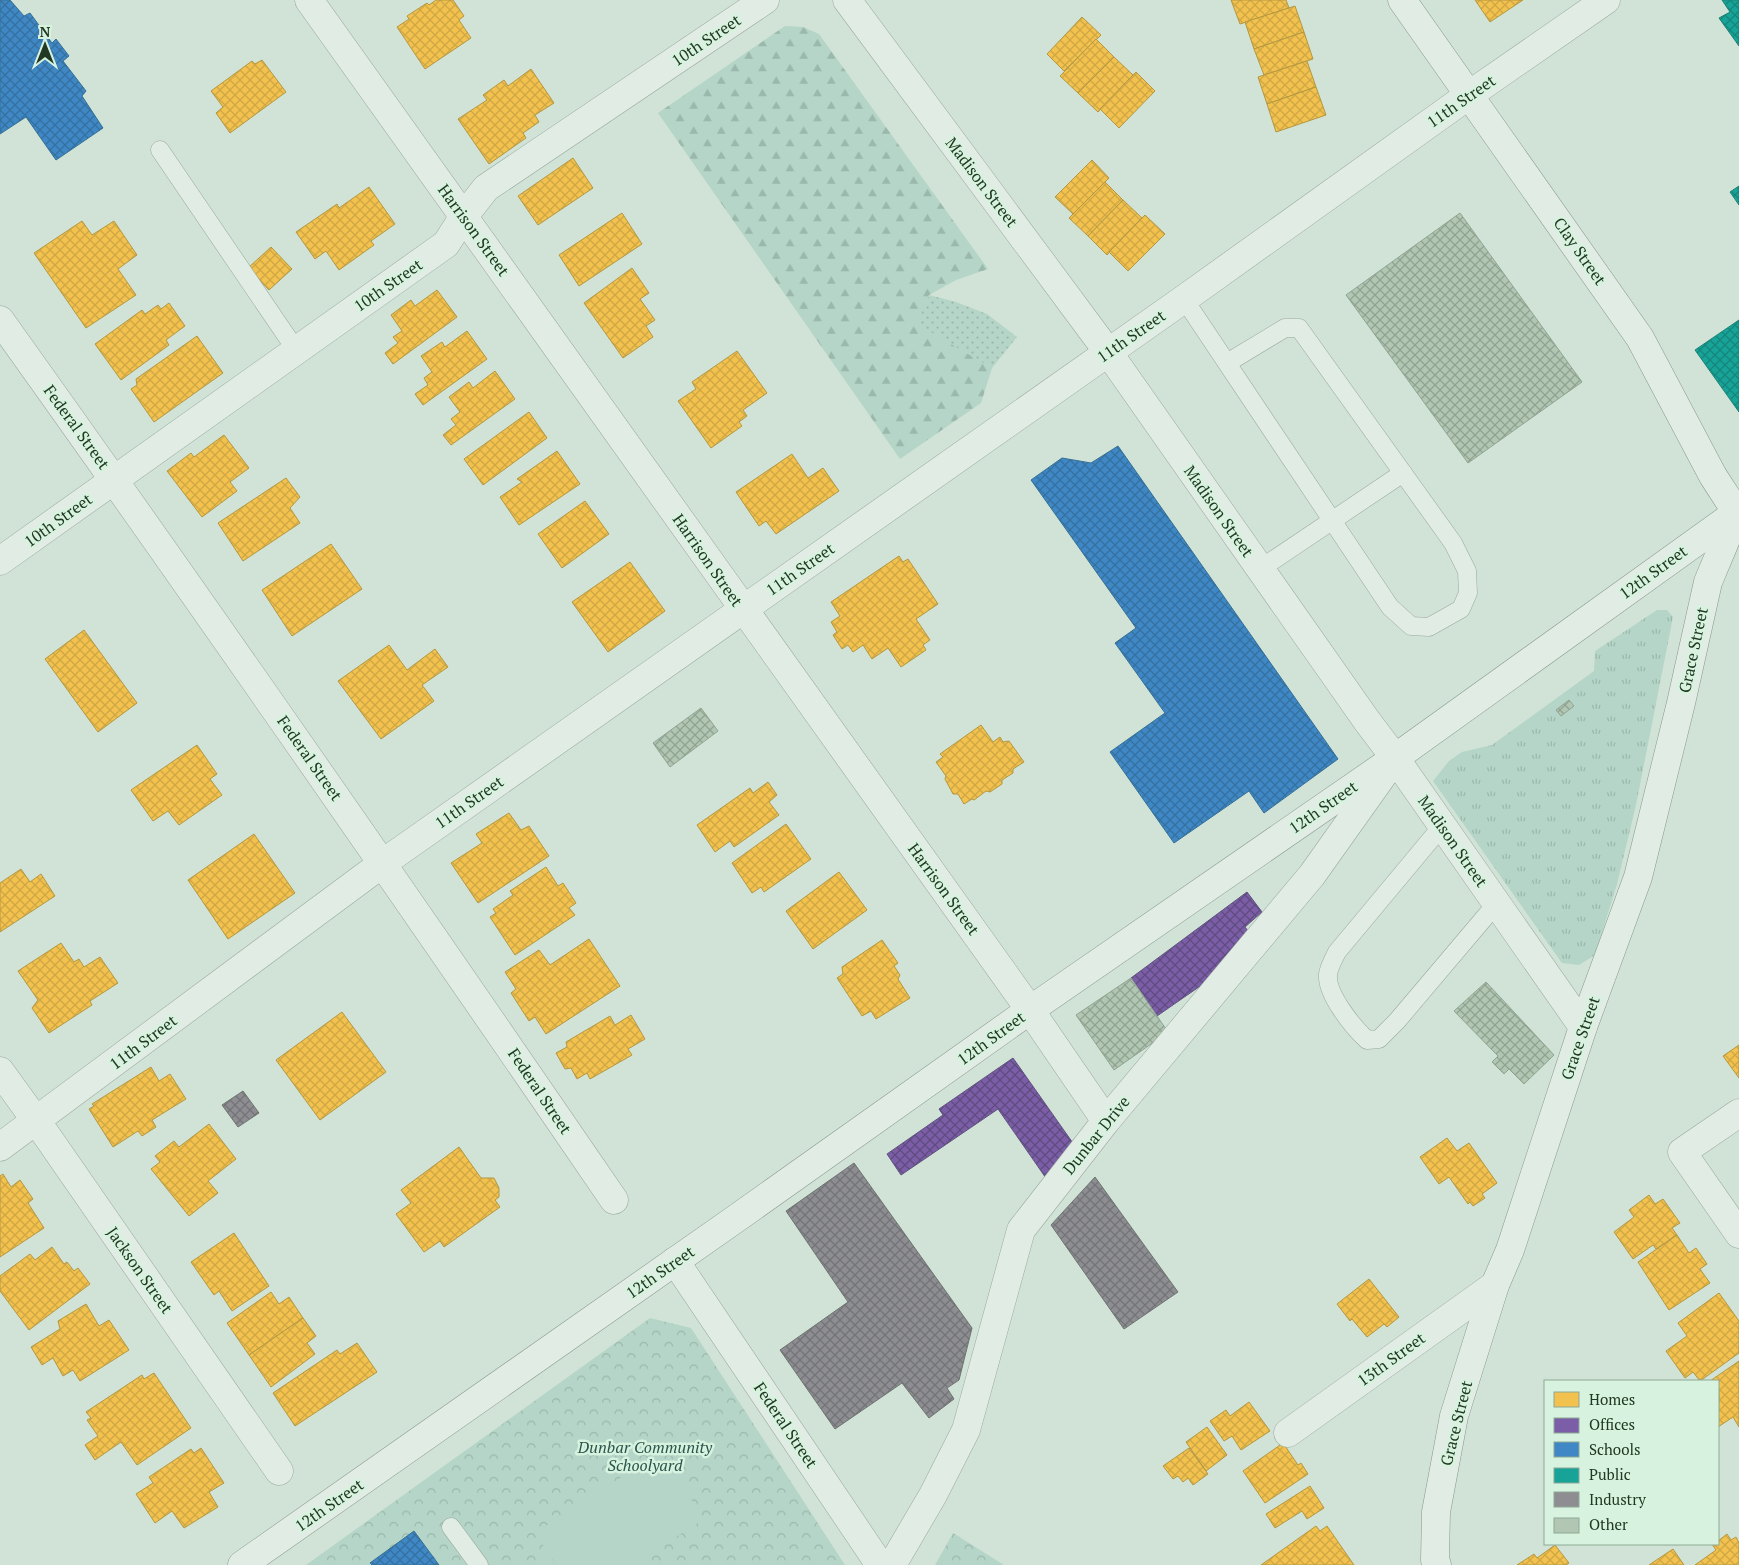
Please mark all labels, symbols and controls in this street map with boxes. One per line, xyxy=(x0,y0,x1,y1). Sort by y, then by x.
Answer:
street label: 10th Street xyxy=(667,9,745,71)
north arrow xyxy=(20,20,70,70)
text: N xyxy=(40,22,51,41)
street label: 11th Street xyxy=(1422,69,1500,133)
street label: Madison Street xyxy=(941,132,1023,232)
street label: Harrison Street xyxy=(433,180,515,280)
street label: Clay Street xyxy=(1549,213,1611,289)
street label: 10th Street xyxy=(349,253,427,317)
street label: 11th Street xyxy=(1092,304,1170,368)
street label: Federal Street xyxy=(39,380,115,474)
street label: Madison Street xyxy=(1179,461,1259,561)
street label: 10th Street xyxy=(20,488,96,552)
street label: Harrison Street xyxy=(668,509,748,611)
street label: 11th Street xyxy=(761,537,839,601)
street label: 12th Street xyxy=(1615,540,1691,604)
street label: Grace Street xyxy=(1673,605,1713,695)
street label: Federal Street xyxy=(273,711,348,805)
street label: 11th Street xyxy=(430,770,508,834)
street label: 12th Street xyxy=(1284,775,1362,839)
street label: Madison Street xyxy=(1413,791,1493,891)
street label: Harrison Street xyxy=(903,839,985,939)
street label: Grace Street xyxy=(1555,993,1605,1083)
street label: 12th Street xyxy=(953,1006,1029,1070)
street label: 11th Street xyxy=(105,1009,181,1075)
street label: Federal Street xyxy=(503,1044,577,1138)
street label: Dunbar Drive xyxy=(1058,1091,1134,1179)
street label: Jackson Street xyxy=(102,1222,178,1318)
street label: 12th Street xyxy=(621,1240,699,1304)
street label: 13th Street xyxy=(1353,1327,1429,1391)
street label: Federal Street xyxy=(749,1378,823,1472)
street label: Grace Street xyxy=(1435,1378,1477,1468)
legend xyxy=(1544,1380,1719,1545)
text: Homes xyxy=(1589,1389,1635,1409)
text: Offices xyxy=(1589,1414,1635,1434)
park label: Dunbar Community Schoolyard xyxy=(577,1436,713,1476)
text: Schools xyxy=(1589,1439,1640,1459)
text: Public xyxy=(1589,1464,1631,1484)
street label: 12th Street xyxy=(290,1473,368,1537)
text: Industry xyxy=(1589,1489,1646,1509)
text: Other xyxy=(1589,1514,1628,1534)

